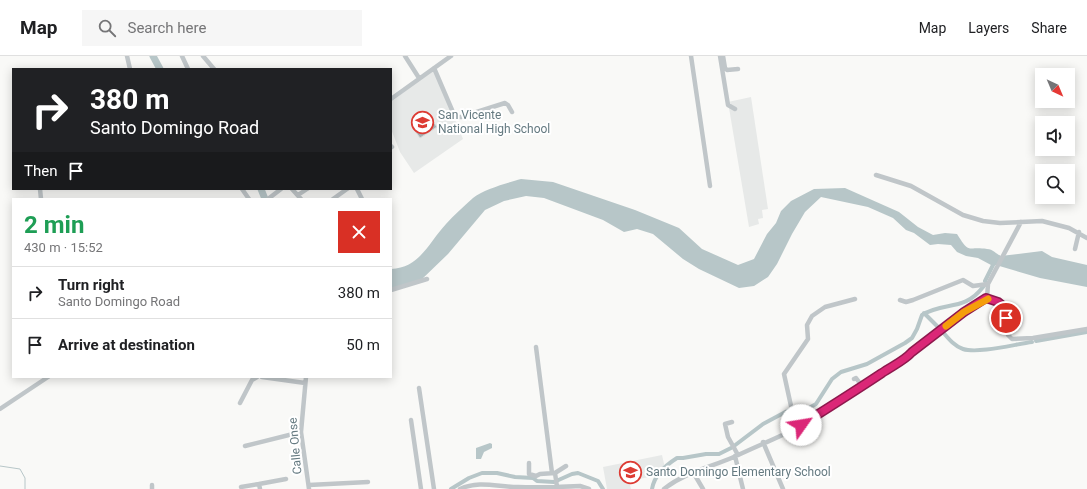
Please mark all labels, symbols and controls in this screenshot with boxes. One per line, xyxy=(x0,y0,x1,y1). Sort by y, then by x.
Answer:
search box xyxy=(82,10,362,46)
text: Map xyxy=(20,16,58,39)
icon: search xyxy=(96,17,118,39)
text: Search here xyxy=(128,19,206,37)
text: Map xyxy=(919,20,946,36)
text: Layers xyxy=(968,20,1009,36)
text: Share xyxy=(1031,20,1067,36)
north arrow xyxy=(1035,68,1075,108)
map controls xyxy=(1035,68,1075,204)
text: 380 m xyxy=(90,83,169,116)
icon: right xyxy=(24,84,76,136)
place label: San Vicente National High School xyxy=(438,108,550,136)
school or university icon: San Vicente National High School xyxy=(410,109,436,135)
button: sound xyxy=(1035,116,1075,156)
text: Santo Domingo Road xyxy=(90,117,259,138)
icon: arrive xyxy=(65,160,87,182)
text: Then xyxy=(24,162,57,180)
button: search xyxy=(1035,164,1075,204)
text: 2 min xyxy=(24,211,84,239)
button: close xyxy=(338,211,380,253)
text: 430 m · 15:52 xyxy=(24,240,103,255)
text: Turn right xyxy=(58,276,124,294)
icon: right xyxy=(24,282,46,304)
text: 380 m xyxy=(338,284,380,302)
text: Santo Domingo Road xyxy=(58,294,180,309)
pin xyxy=(989,301,1023,335)
icon: arrive xyxy=(995,307,1017,329)
icon: arrive xyxy=(24,334,46,356)
text: Arrive at destination xyxy=(58,336,195,354)
text: 50 m xyxy=(346,336,380,354)
position arrow xyxy=(780,404,822,446)
street label: Calle Onse xyxy=(286,417,304,475)
school or university icon: Santo Domingo Elementary School xyxy=(618,459,644,485)
place label: Santo Domingo Elementary School xyxy=(646,465,831,479)

